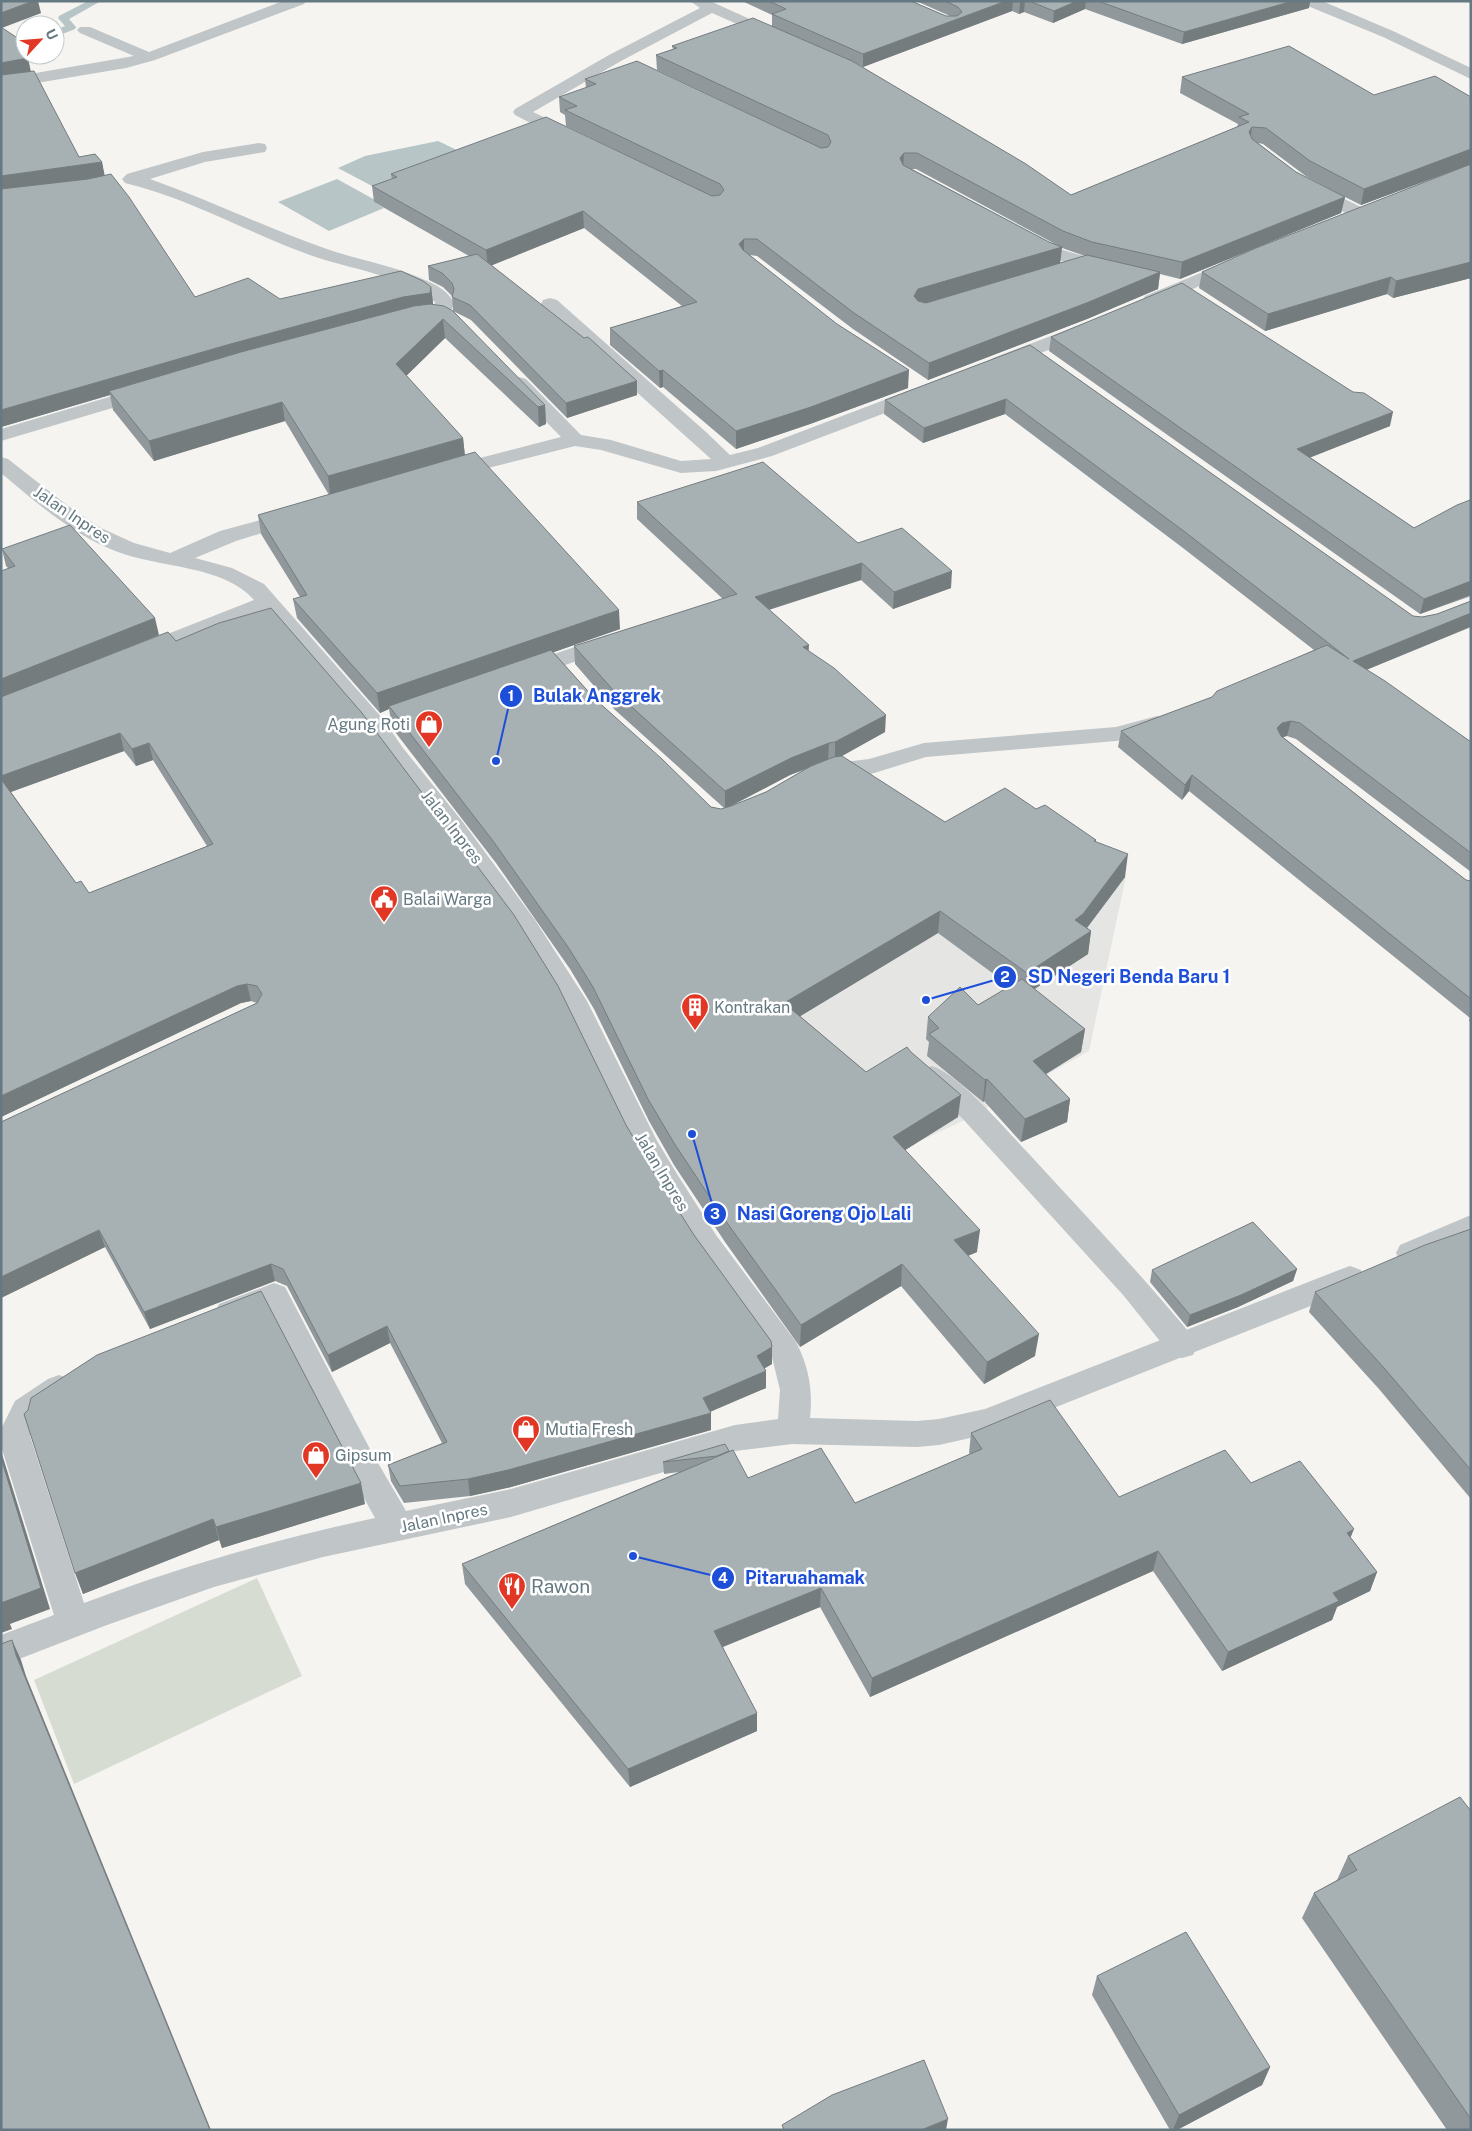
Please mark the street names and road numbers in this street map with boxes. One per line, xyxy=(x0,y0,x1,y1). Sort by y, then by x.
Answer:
street label: Jalan Inpres xyxy=(30,482,114,548)
street label: Jalan Inpres xyxy=(417,786,487,868)
street label: Jalan Inpres xyxy=(631,1129,693,1215)
street label: Jalan Inpres xyxy=(399,1500,489,1536)

